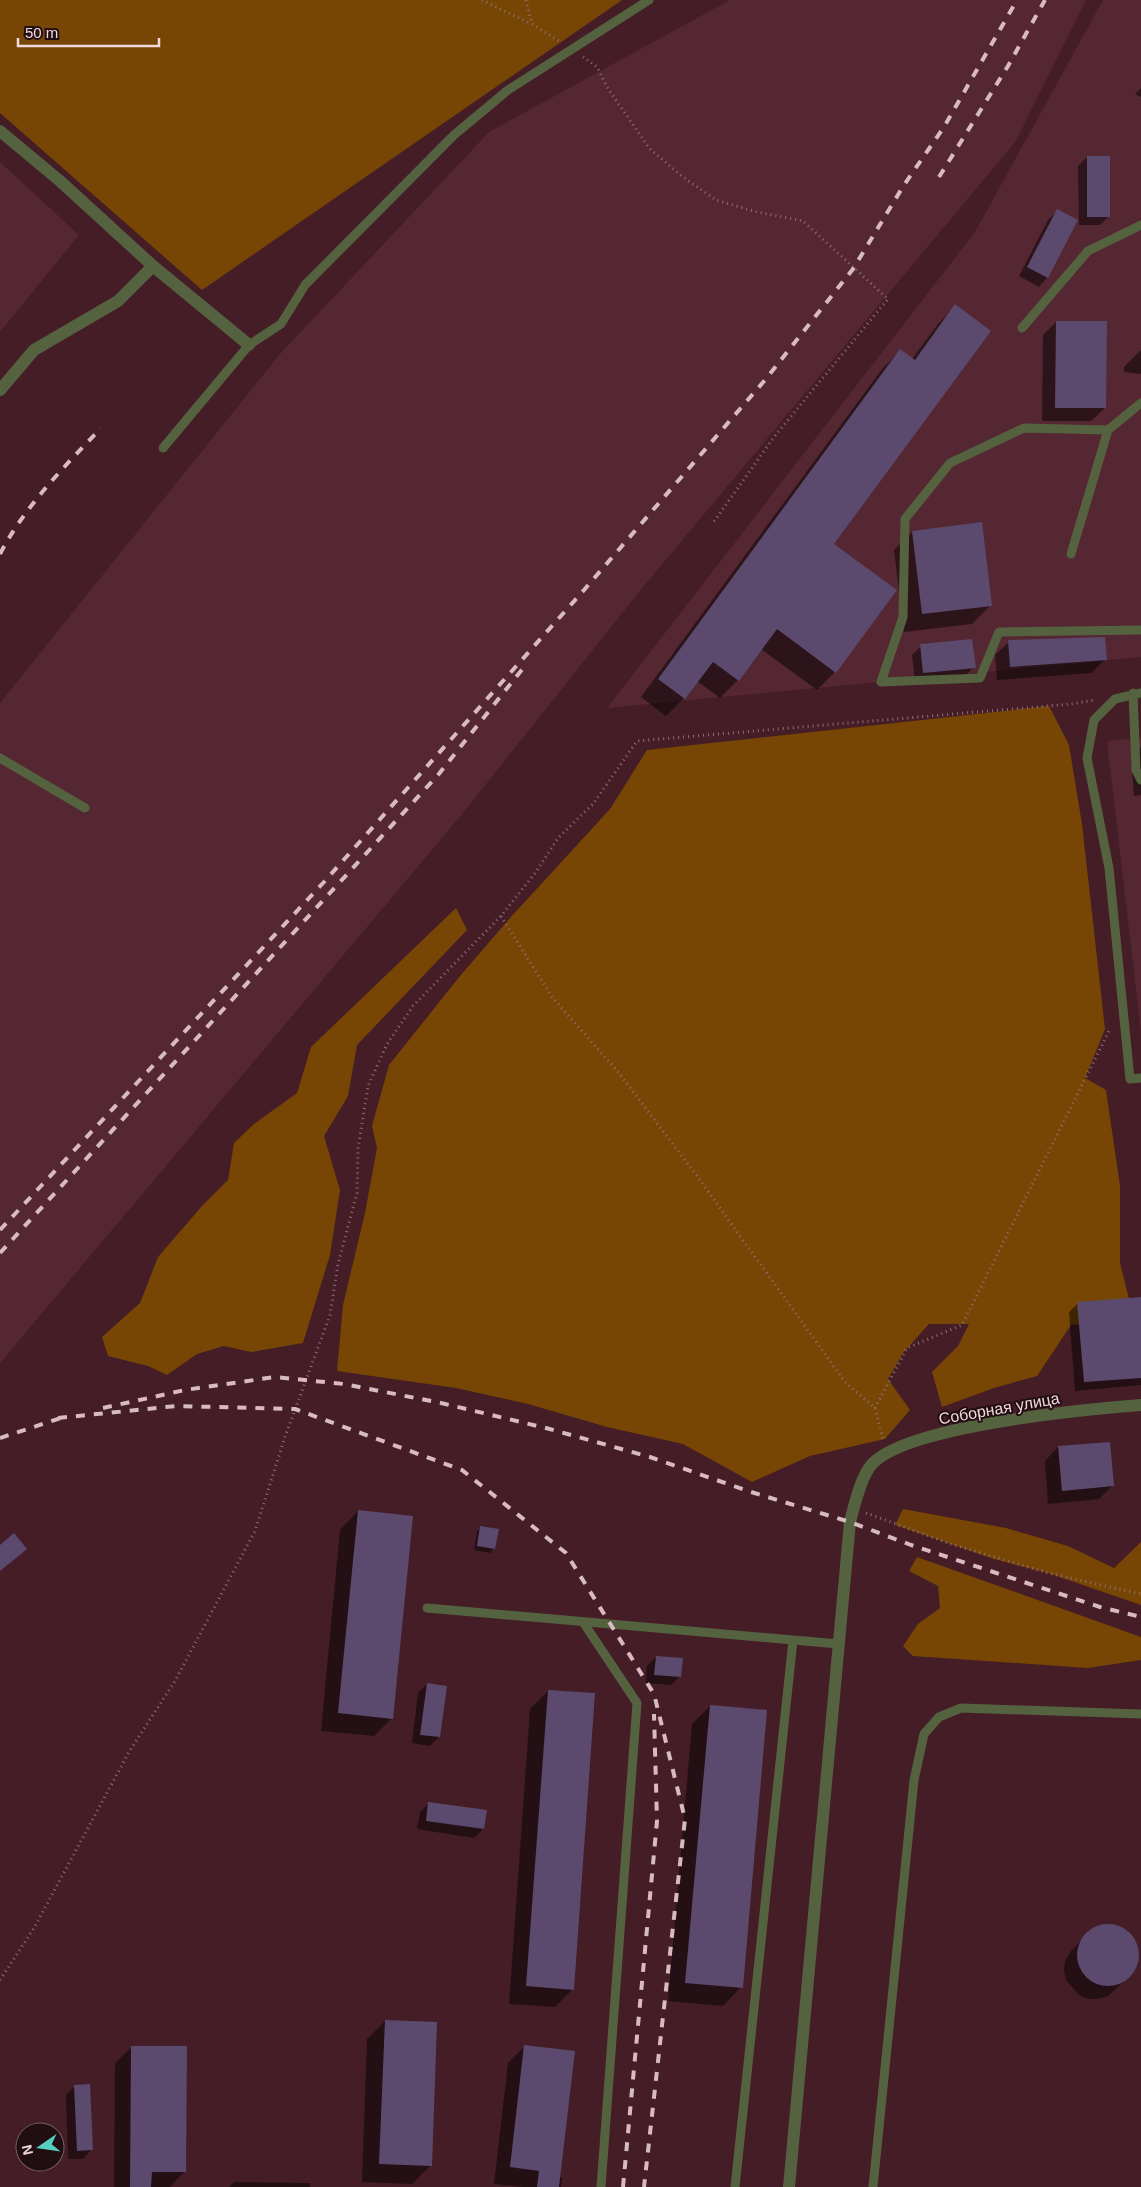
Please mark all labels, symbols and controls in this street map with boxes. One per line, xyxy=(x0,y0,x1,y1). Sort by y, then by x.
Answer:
scale bar xyxy=(18,15,159,47)
text: 50 m xyxy=(25,24,58,41)
street label: Соборная улица xyxy=(937,1389,1061,1427)
north arrow xyxy=(15,2122,65,2172)
text: N xyxy=(18,2143,36,2157)

